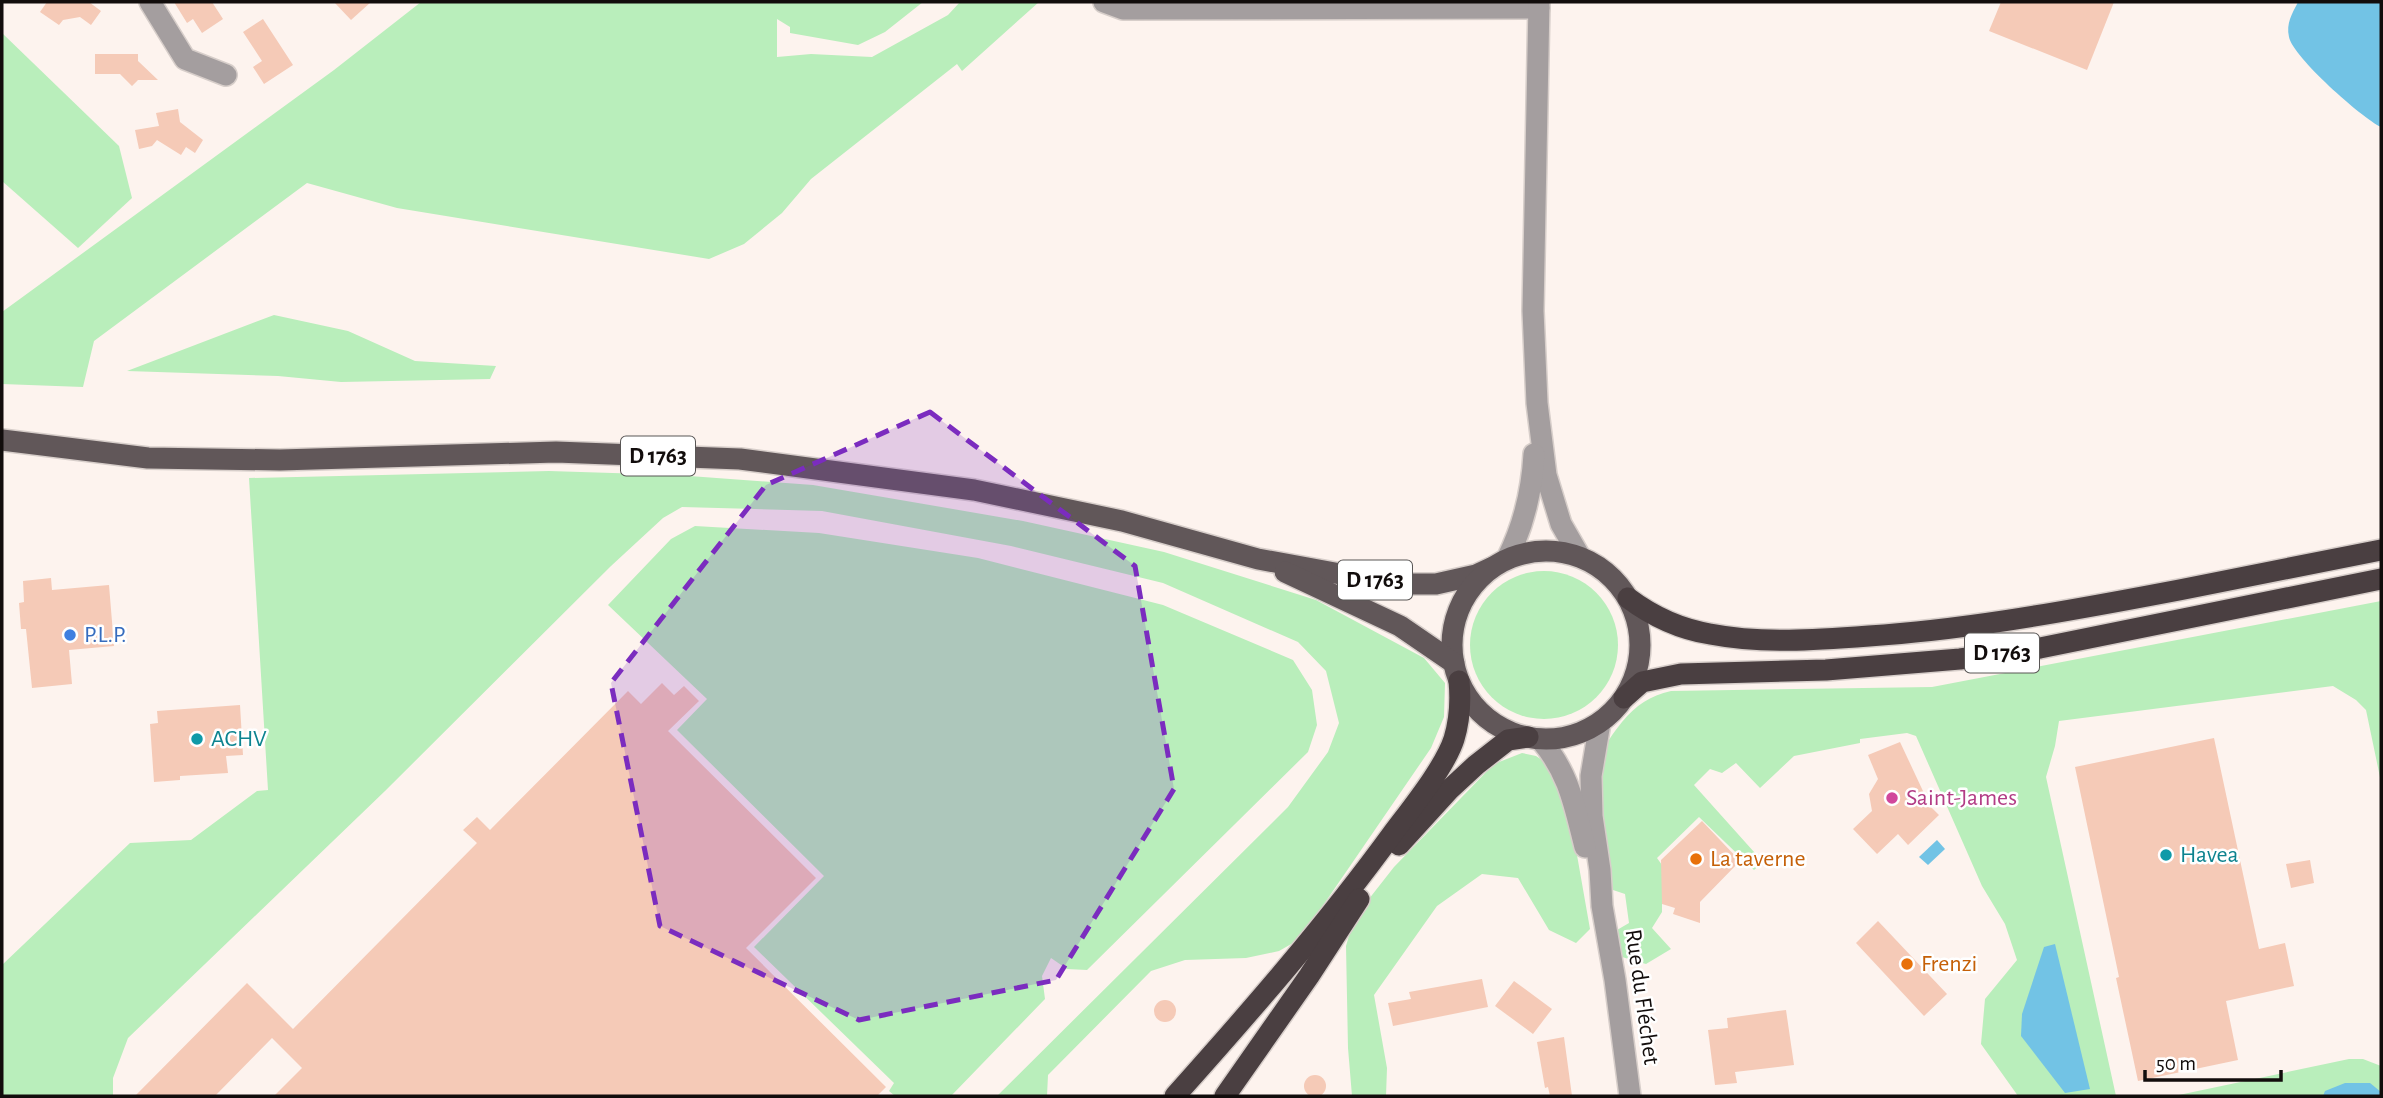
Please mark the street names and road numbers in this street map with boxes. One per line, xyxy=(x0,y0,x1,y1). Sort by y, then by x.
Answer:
road number: D 1763 xyxy=(621,436,695,476)
road number: D 1763 xyxy=(1338,560,1412,600)
road number: D 1763 xyxy=(1965,634,2039,673)
street label: Rue du Fléchet xyxy=(1621,928,1663,1067)

